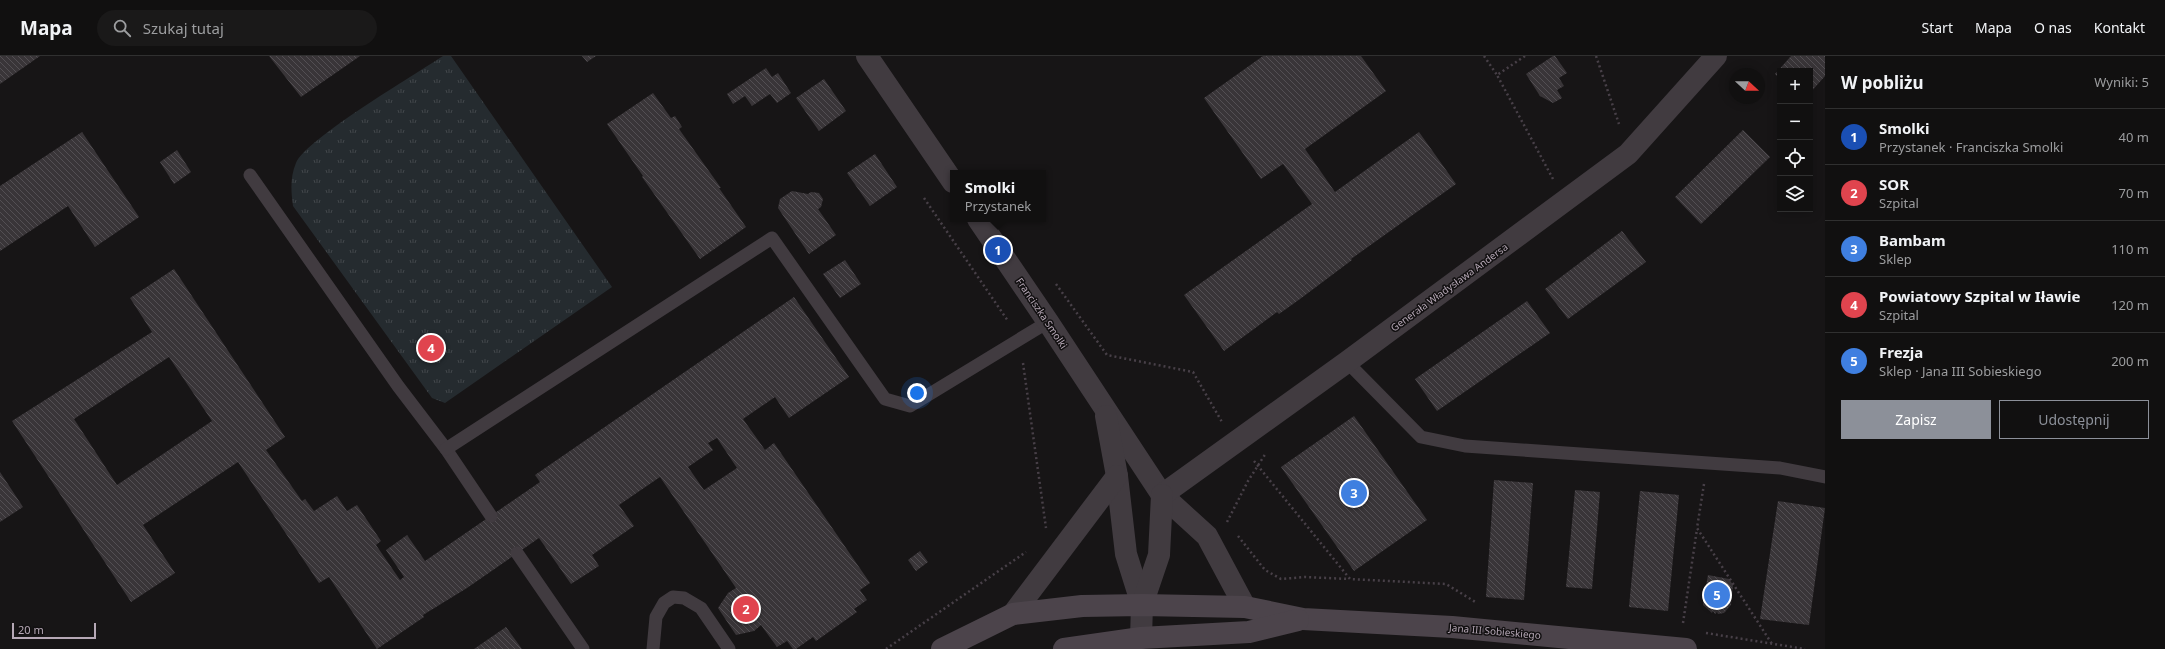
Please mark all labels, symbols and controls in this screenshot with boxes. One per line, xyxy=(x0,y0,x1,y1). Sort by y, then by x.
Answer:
search box xyxy=(97,10,377,46)
text: Mapa xyxy=(20,15,73,41)
icon: search xyxy=(111,17,133,39)
text: Szukaj tutaj xyxy=(143,18,224,38)
text: Start xyxy=(1922,18,1953,37)
text: Mapa xyxy=(1975,18,2012,37)
text: O nas xyxy=(2034,18,2072,37)
text: Kontakt xyxy=(2094,18,2145,37)
north arrow xyxy=(1729,68,1765,104)
map controls xyxy=(1777,68,1813,212)
button: + xyxy=(1777,68,1813,104)
text: W pobliżu xyxy=(1841,71,1924,94)
text: Wyniki: 5 xyxy=(2094,73,2149,91)
button: − xyxy=(1777,104,1813,140)
text: Smolki xyxy=(1879,118,1930,138)
text: 1 xyxy=(1850,128,1858,146)
text: 40 m xyxy=(2119,128,2149,146)
text: Przystanek · Franciszka Smolki xyxy=(1879,138,2063,156)
button: locate xyxy=(1777,140,1813,176)
popup xyxy=(950,170,1046,222)
text: SOR xyxy=(1879,174,1909,194)
button: layers xyxy=(1777,176,1813,212)
text: Smolki xyxy=(965,177,1015,197)
text: 2 xyxy=(1850,184,1858,202)
text: 70 m xyxy=(2119,184,2149,202)
text: Szpital xyxy=(1879,194,1919,212)
text: Przystanek xyxy=(965,197,1031,215)
text: Bambam xyxy=(1879,230,1946,250)
pin: 1 xyxy=(985,235,1011,265)
street label: Generała Władysława Andersa xyxy=(1388,240,1510,334)
text: 3 xyxy=(1850,240,1858,258)
text: 110 m xyxy=(2111,240,2149,258)
text: Sklep xyxy=(1879,250,1912,268)
street label: Franciszka Smolki xyxy=(1013,275,1071,351)
text: Powiatowy Szpital w Iławie xyxy=(1879,286,2081,306)
text: 4 xyxy=(1850,296,1858,314)
text: 120 m xyxy=(2111,296,2149,314)
text: Szpital xyxy=(1879,306,1919,324)
pin: 4 xyxy=(418,333,444,363)
text: Frezja xyxy=(1879,342,1923,362)
text: 5 xyxy=(1850,352,1858,370)
text: 200 m xyxy=(2111,352,2149,370)
text: Sklep · Jana III Sobieskiego xyxy=(1879,362,2042,380)
your location xyxy=(907,383,927,403)
button: Zapisz xyxy=(1841,400,1991,439)
button: Udostępnij xyxy=(1999,400,2149,439)
pin: 3 xyxy=(1341,478,1367,508)
pin: 5 xyxy=(1704,580,1730,610)
pin: 2 xyxy=(733,594,759,624)
street label: Jana III Sobieskiego xyxy=(1448,620,1541,642)
scale bar xyxy=(12,621,96,640)
text: 20 m xyxy=(18,622,44,637)

